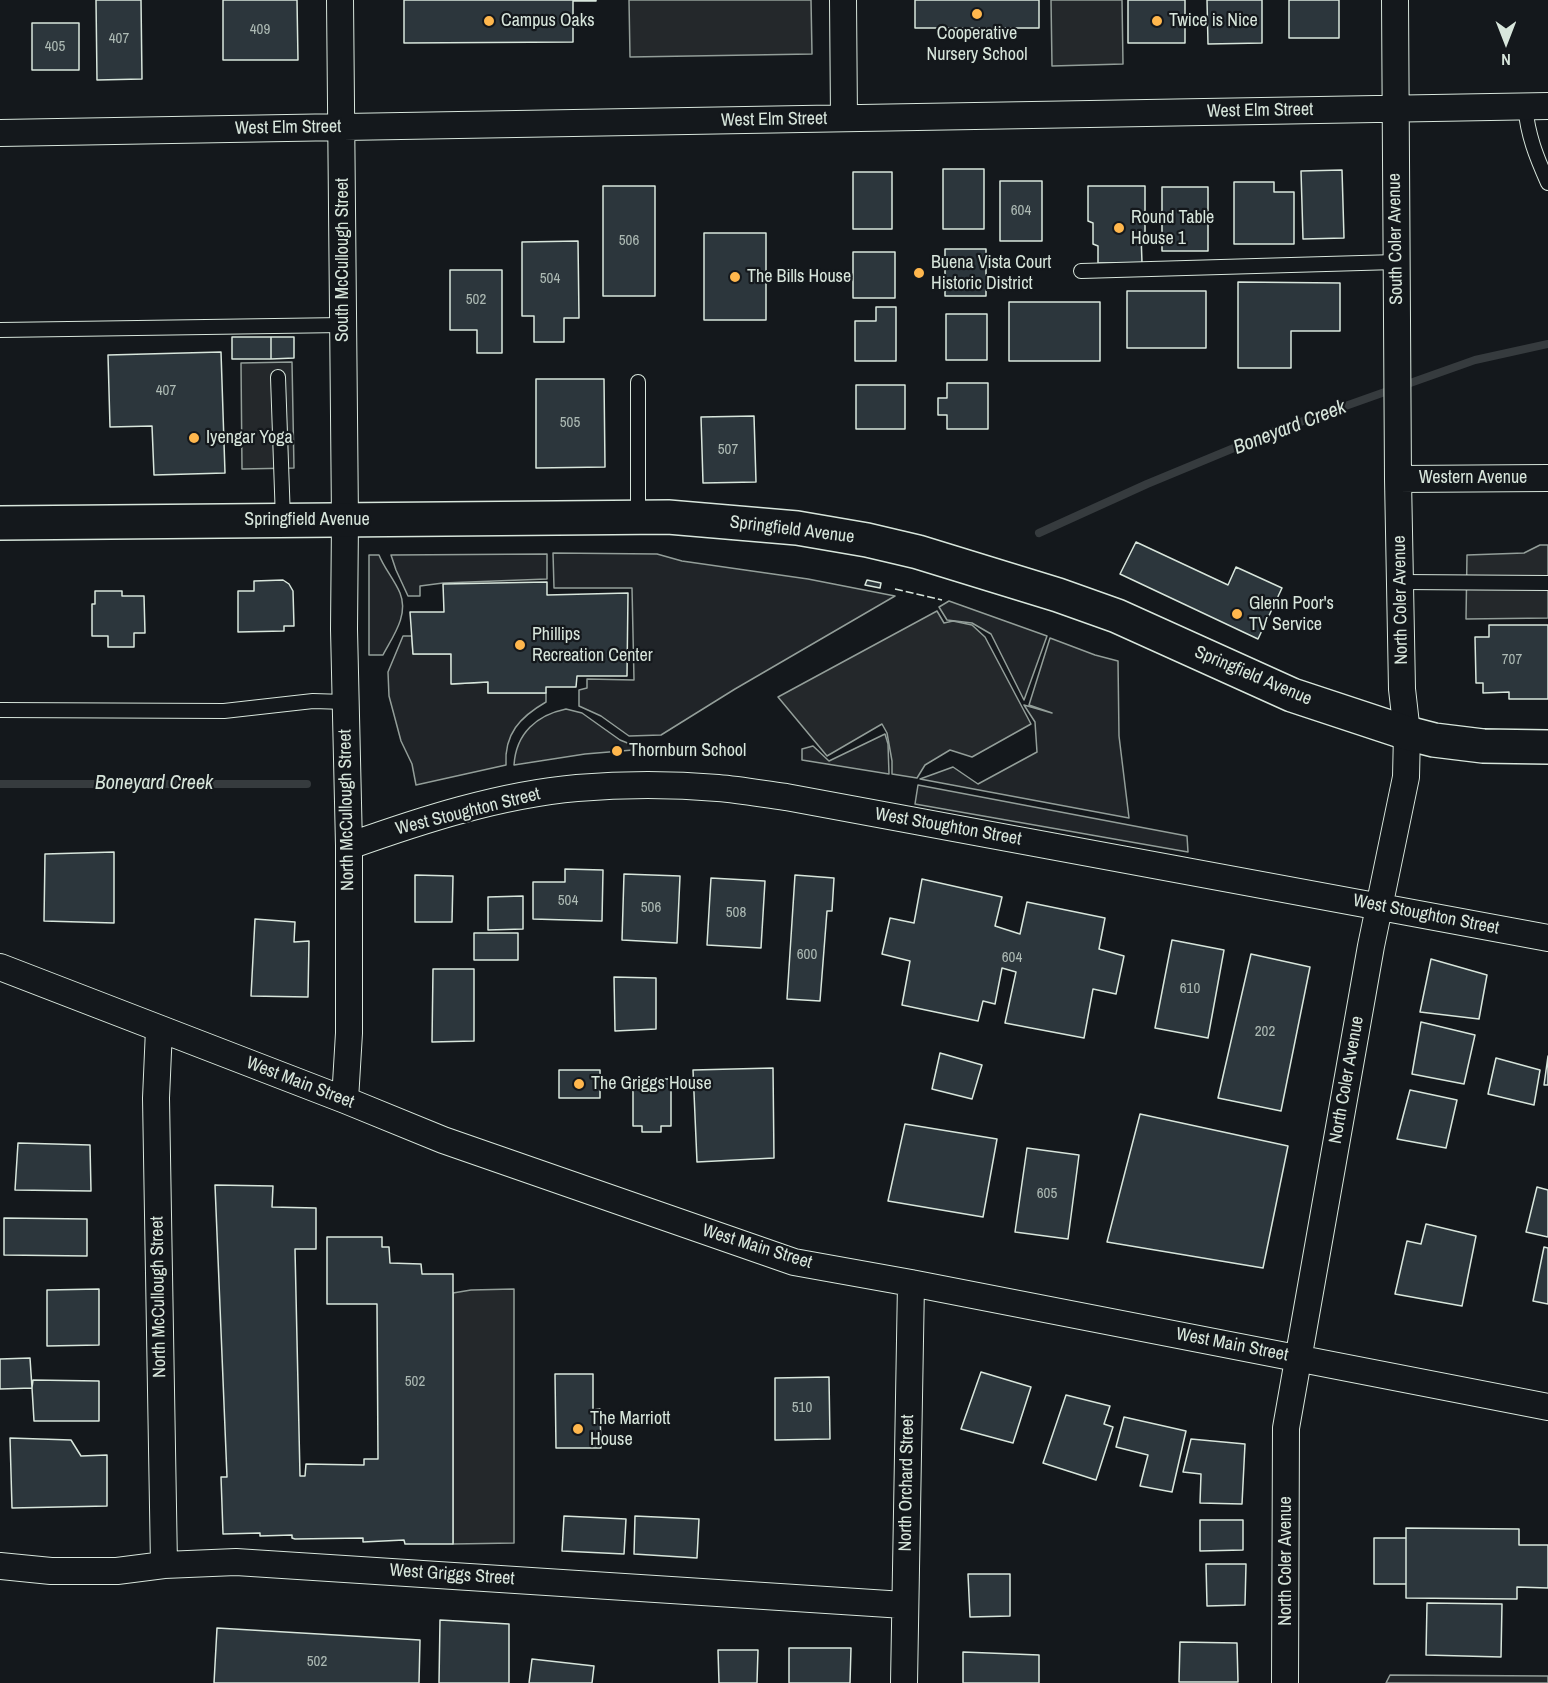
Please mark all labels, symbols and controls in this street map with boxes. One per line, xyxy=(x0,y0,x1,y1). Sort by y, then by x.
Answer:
marker: Cooperative Nursery School xyxy=(970,7,984,21)
place label: Campus Oaks xyxy=(501,10,595,32)
place label: Twice is Nice xyxy=(1169,10,1258,32)
north arrow xyxy=(1476,12,1536,72)
marker: Campus Oaks xyxy=(482,14,496,28)
marker: Twice is Nice xyxy=(1150,14,1164,28)
house number: 409 xyxy=(250,21,270,39)
place label: Cooperative Nursery School xyxy=(927,23,1027,66)
house number: 407 xyxy=(109,30,129,48)
house number: 405 xyxy=(45,38,65,56)
text: N xyxy=(1501,49,1511,71)
street label: West Elm Street xyxy=(1207,99,1313,123)
street label: West Elm Street xyxy=(721,108,827,132)
street label: West Elm Street xyxy=(235,116,341,140)
street label: South Coler Avenue xyxy=(1384,173,1408,305)
street label: South McCullough Street xyxy=(332,178,354,342)
house number: 604 xyxy=(1011,202,1031,220)
place label: Round Table House 1 xyxy=(1131,207,1214,250)
marker: Round Table House 1 xyxy=(1112,221,1126,235)
house number: 506 xyxy=(619,232,639,250)
place label: Buena Vista Court Historic District xyxy=(931,252,1051,294)
place label: The Bills House xyxy=(747,266,851,288)
marker: Buena Vista Court Historic District xyxy=(912,266,926,280)
house number: 504 xyxy=(540,270,560,288)
marker: The Bills House xyxy=(728,270,742,284)
house number: 502 xyxy=(466,291,486,309)
house number: 407 xyxy=(156,382,176,400)
water label: Boneyard Creek xyxy=(1230,396,1350,460)
house number: 505 xyxy=(560,414,580,432)
place label: Iyengar Yoga xyxy=(206,427,293,449)
marker: Iyengar Yoga xyxy=(187,431,201,445)
house number: 507 xyxy=(718,441,738,459)
street label: Western Avenue xyxy=(1419,467,1527,489)
street label: Springfield Avenue xyxy=(244,509,370,531)
street label: Springfield Avenue xyxy=(729,512,855,548)
street label: North Coler Avenue xyxy=(1389,535,1413,665)
place label: Glenn Poor's TV Service xyxy=(1249,593,1334,636)
marker: Glenn Poor's TV Service xyxy=(1230,607,1244,621)
place label: Phillips Recreation Center xyxy=(532,624,653,666)
marker: Phillips Recreation Center xyxy=(513,638,527,652)
street label: Springfield Avenue xyxy=(1191,642,1315,710)
house number: 707 xyxy=(1502,651,1522,669)
street label: North McCullough Street xyxy=(335,729,359,891)
place label: Thornburn School xyxy=(629,740,746,762)
marker: Thornburn School xyxy=(610,744,624,758)
water label: Boneyard Creek xyxy=(95,772,213,796)
street label: West Stoughton Street xyxy=(393,784,543,840)
street label: West Stoughton Street xyxy=(873,803,1023,851)
street label: West Stoughton Street xyxy=(1351,890,1501,940)
house number: 504 xyxy=(558,892,578,910)
house number: 506 xyxy=(641,899,661,917)
house number: 508 xyxy=(726,904,746,922)
house number: 600 xyxy=(797,946,817,964)
house number: 604 xyxy=(1002,949,1022,967)
house number: 610 xyxy=(1180,980,1200,998)
street label: North Coler Avenue xyxy=(1325,1014,1369,1146)
house number: 202 xyxy=(1255,1023,1275,1041)
street label: West Main Street xyxy=(243,1053,357,1113)
place label: The Griggs House xyxy=(591,1073,712,1095)
marker: The Griggs House xyxy=(572,1077,586,1091)
house number: 605 xyxy=(1037,1185,1057,1203)
street label: North McCullough Street xyxy=(147,1216,171,1378)
street label: West Main Street xyxy=(699,1220,815,1274)
street label: West Main Street xyxy=(1174,1324,1290,1366)
house number: 502 xyxy=(405,1373,425,1391)
house number: 510 xyxy=(792,1399,812,1417)
place label: The Marriott House xyxy=(590,1408,670,1450)
street label: North Orchard Street xyxy=(895,1414,919,1552)
marker: The Marriott House xyxy=(571,1422,585,1436)
street label: North Coler Avenue xyxy=(1275,1496,1297,1626)
street label: West Griggs Street xyxy=(389,1560,515,1590)
house number: 502 xyxy=(307,1653,327,1671)

